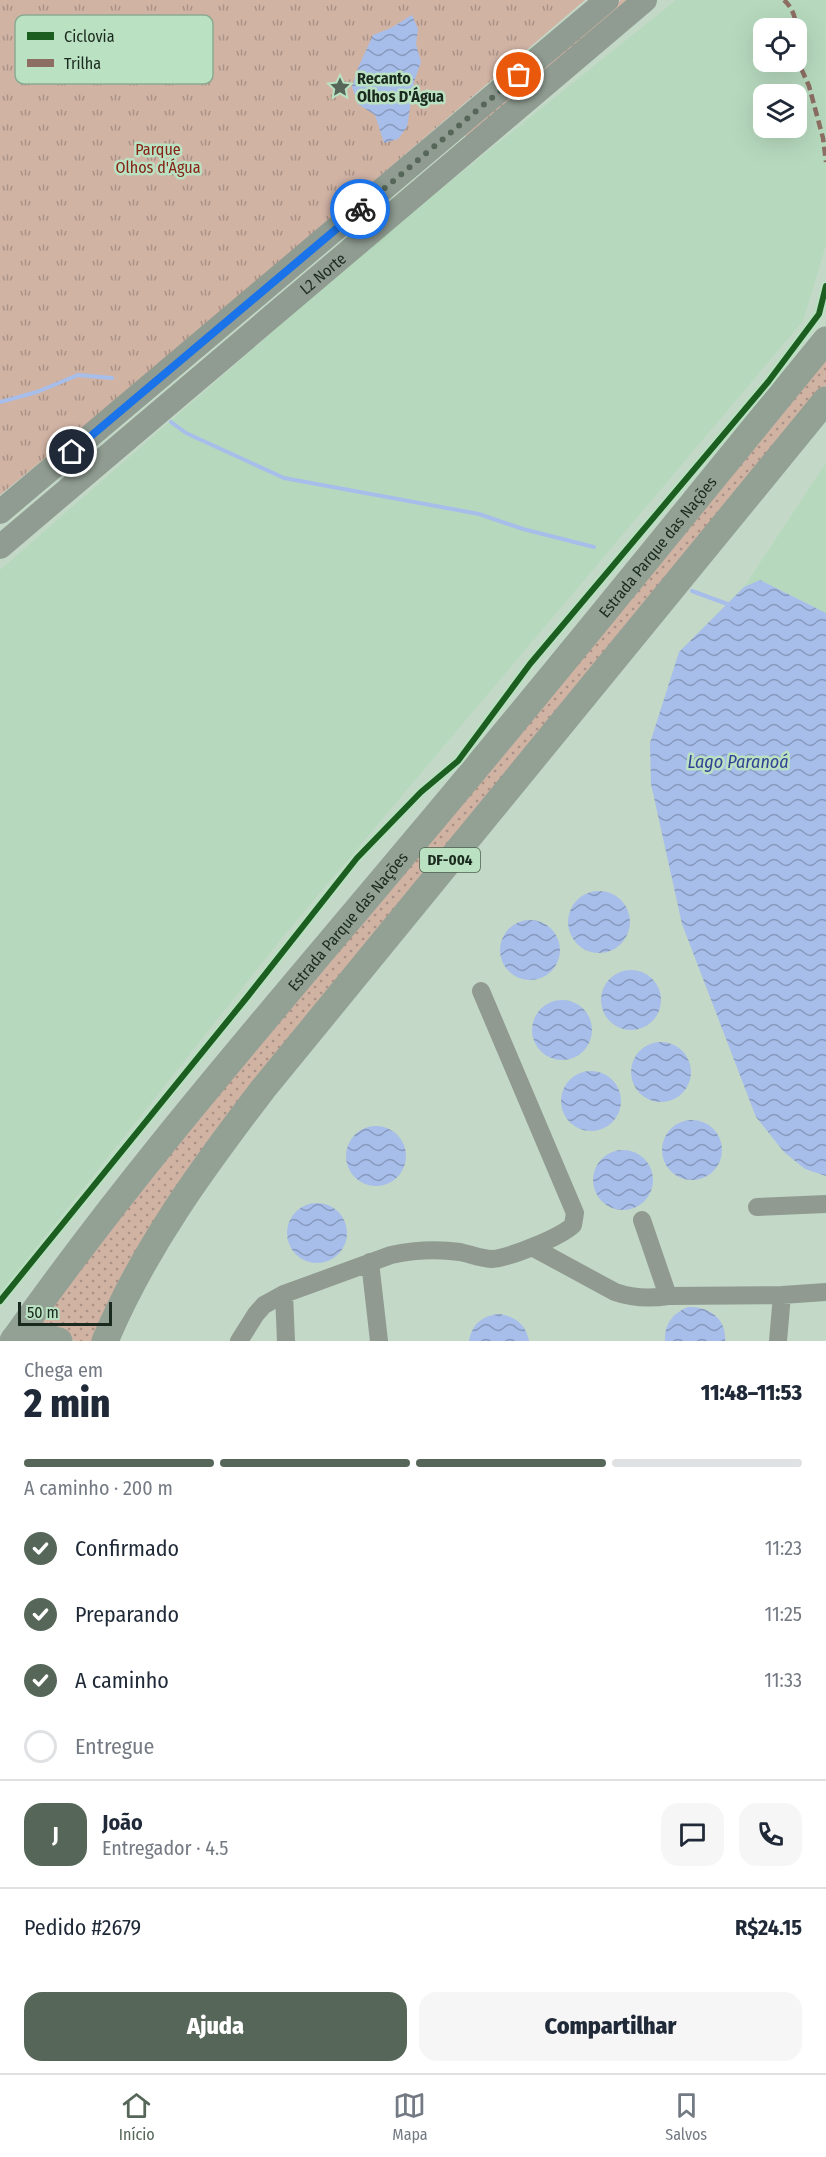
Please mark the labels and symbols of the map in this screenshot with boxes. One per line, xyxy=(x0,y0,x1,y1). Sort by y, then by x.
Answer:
legend xyxy=(15,15,213,84)
text: Ciclovia xyxy=(64,27,115,46)
pin xyxy=(493,49,544,100)
text: Trilha xyxy=(64,54,101,73)
place label: Recanto Olhos D'Água xyxy=(357,69,444,106)
place icon: Recanto Olhos D'Água xyxy=(328,75,352,99)
park label: Parque Olhos d'Água xyxy=(115,140,201,177)
courier xyxy=(330,179,390,239)
street label: L2 Norte xyxy=(296,249,350,298)
pin xyxy=(46,426,97,477)
street label: Estrada Parque das Nações xyxy=(594,472,720,621)
water label: Lago Paranoá xyxy=(687,751,789,773)
street label: Estrada Parque das Nações xyxy=(284,848,412,995)
road number: DF-004 xyxy=(420,848,480,872)
scale bar xyxy=(18,1299,112,1326)

